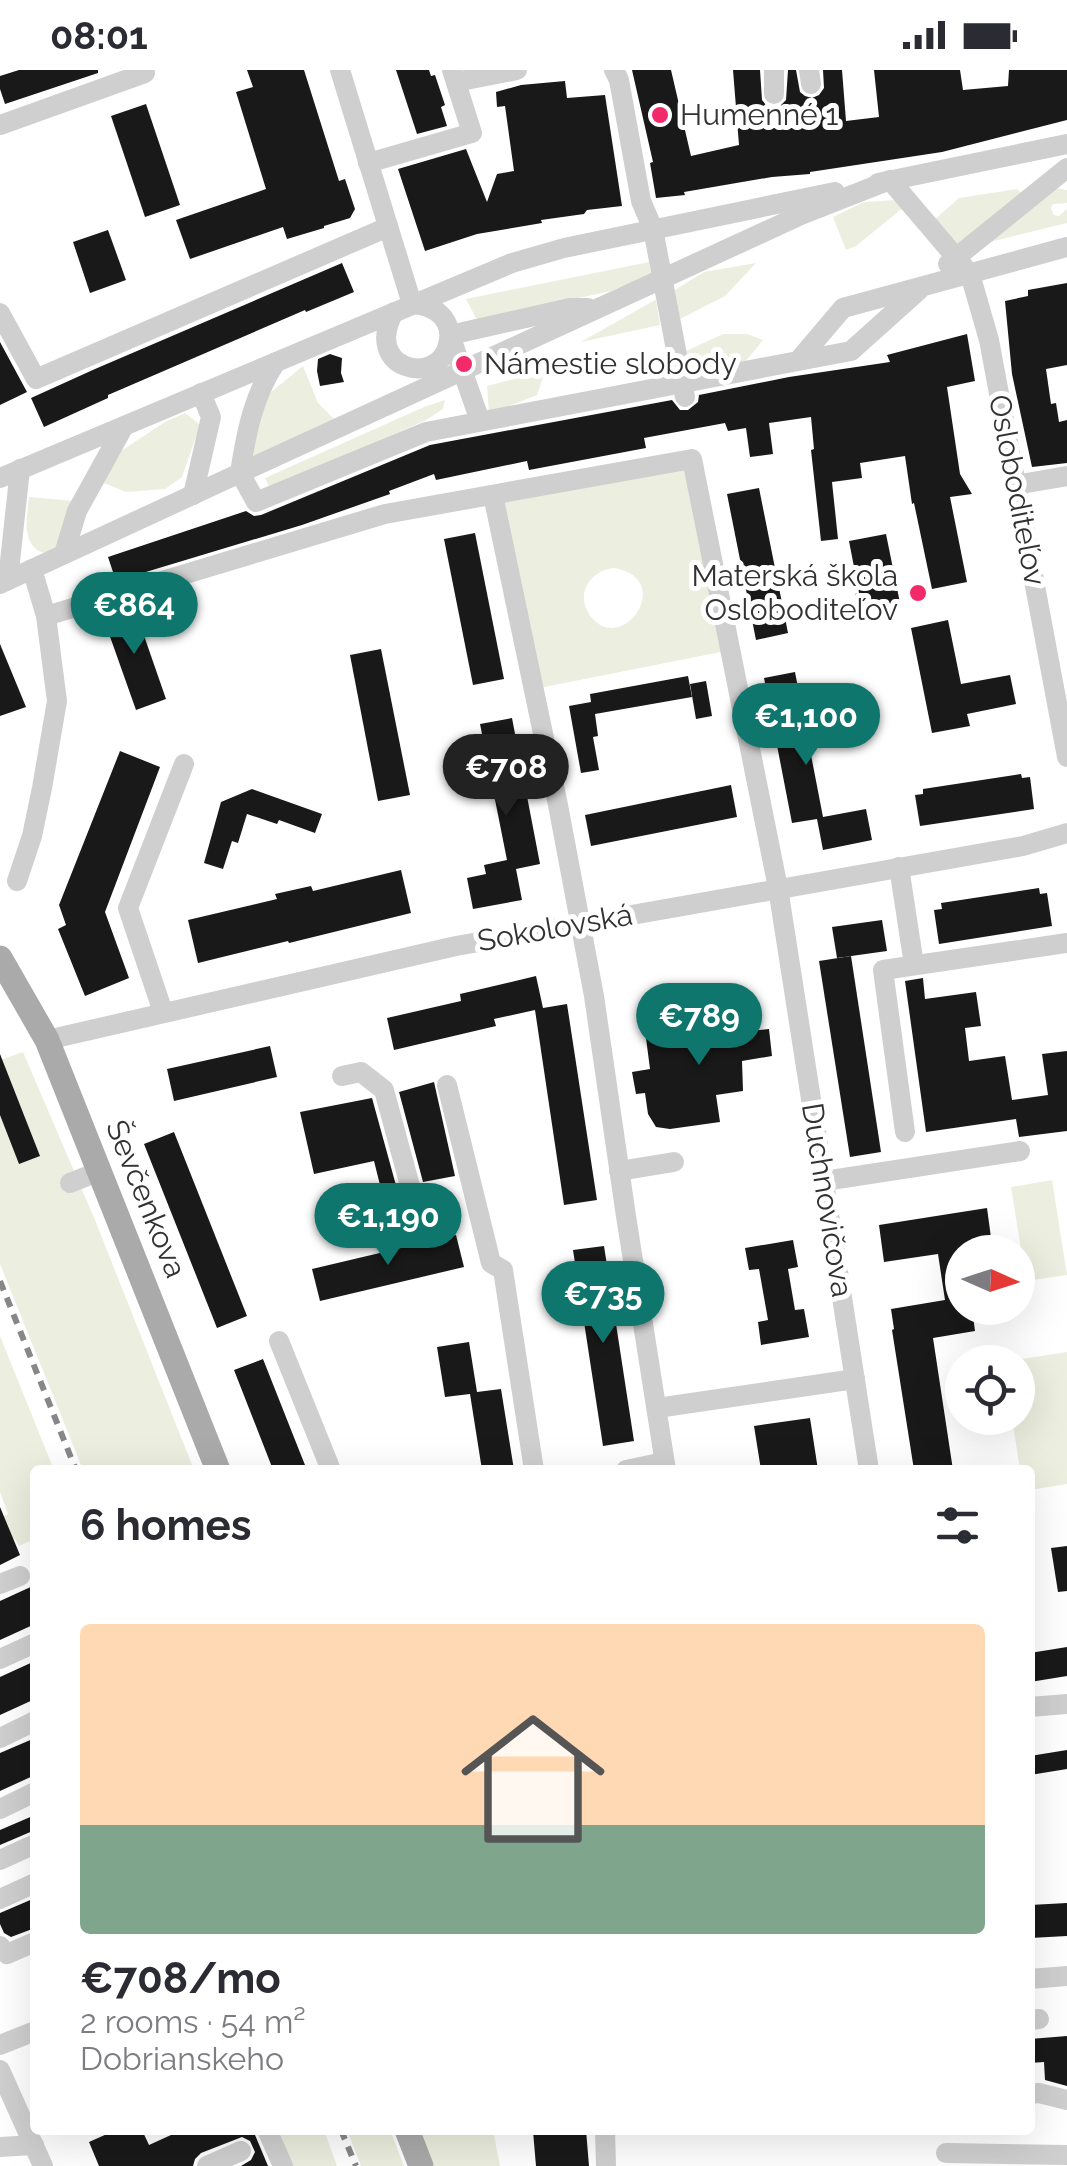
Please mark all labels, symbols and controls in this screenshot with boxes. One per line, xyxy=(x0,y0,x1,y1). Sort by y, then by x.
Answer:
text: 08:01 xyxy=(50,13,148,58)
place label: Humenné 1 xyxy=(680,97,838,132)
marker: Humenné 1 xyxy=(649,104,671,126)
place label: Námestie slobody xyxy=(484,346,737,381)
marker: Námestie slobody xyxy=(453,353,475,375)
street label: Osloboditeľov xyxy=(982,392,1053,588)
place label: Materská škola Osloboditeľov xyxy=(691,558,898,627)
pin: €864 xyxy=(75,572,193,657)
marker: Materská škola Osloboditeľov xyxy=(907,582,929,604)
text: €864 xyxy=(93,586,175,623)
pin: €1,100 xyxy=(725,683,887,768)
text: €1,100 xyxy=(754,697,858,734)
pin: €708 xyxy=(447,734,565,819)
text: €708 xyxy=(465,748,547,785)
street label: Sokolovská xyxy=(475,897,635,958)
pin: €789 xyxy=(640,983,758,1068)
text: €789 xyxy=(658,997,740,1034)
street label: Duchnovičova xyxy=(795,1100,860,1300)
street label: Ševčenkova xyxy=(99,1115,195,1283)
pin: €1,190 xyxy=(307,1183,469,1268)
text: €1,190 xyxy=(336,1197,440,1234)
north arrow xyxy=(945,1235,1035,1325)
map controls xyxy=(945,1235,1035,1435)
pin: €735 xyxy=(544,1261,662,1346)
text: €735 xyxy=(563,1275,643,1312)
button: locate xyxy=(945,1345,1035,1435)
icon: filters xyxy=(930,1498,985,1553)
text: 6 homes xyxy=(80,1501,251,1550)
icon: home xyxy=(443,1689,623,1869)
text: €708/mo xyxy=(80,1954,281,2003)
text: 2 rooms · 54 m² xyxy=(80,2003,306,2040)
text: Dobrianskeho xyxy=(80,2040,284,2077)

